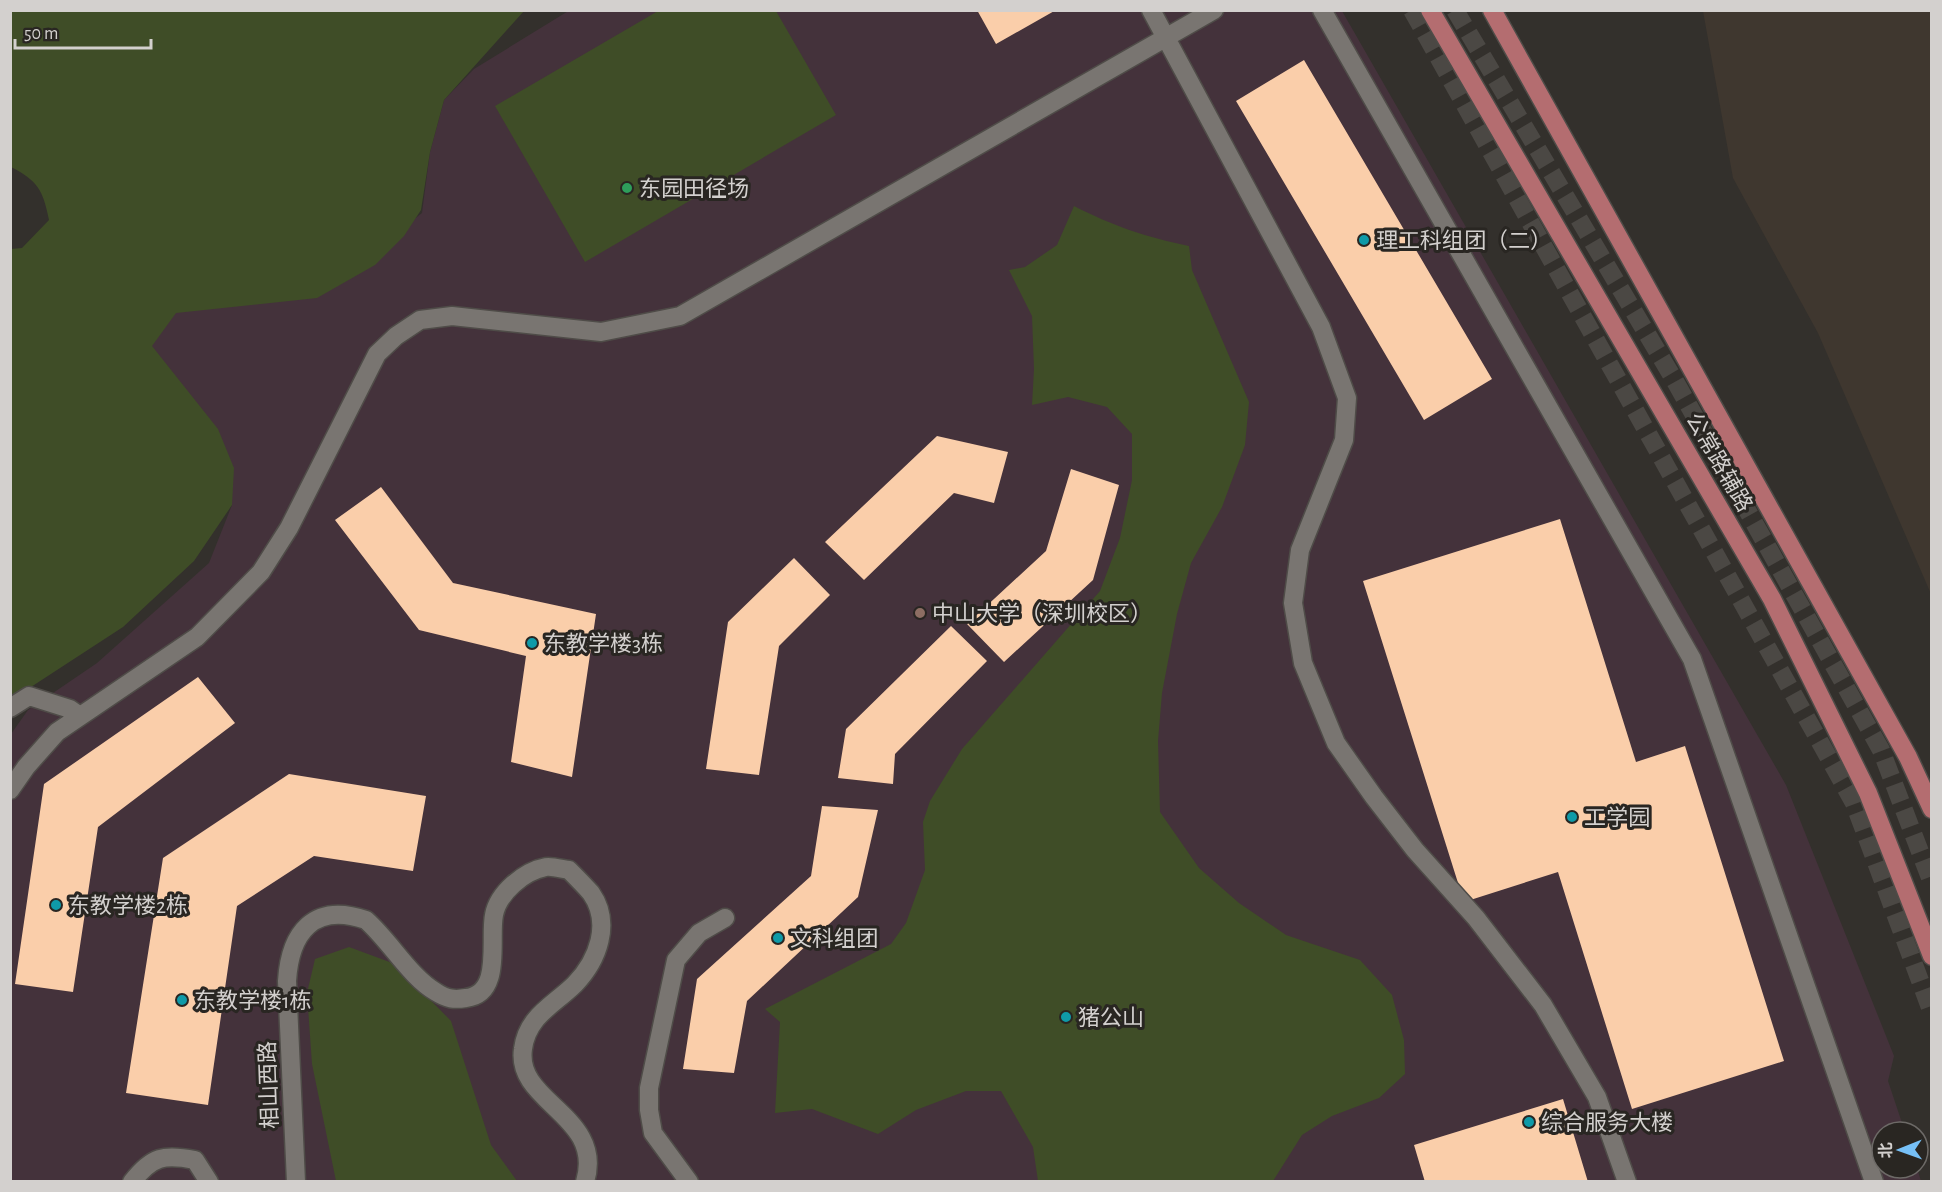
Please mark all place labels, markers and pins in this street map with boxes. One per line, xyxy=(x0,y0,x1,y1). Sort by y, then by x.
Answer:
place label: 东园田径场 xyxy=(639,177,749,200)
marker: 东园田径场 xyxy=(620,181,634,195)
place label: 理工科组团（二） xyxy=(1376,229,1552,252)
marker: 理工科组团（二） xyxy=(1357,233,1371,247)
place label: 中山大学（深圳校区） xyxy=(932,602,1152,625)
marker: 中山大学（深圳校区） xyxy=(913,606,927,620)
place label: 东教学楼3栋 xyxy=(544,632,663,655)
marker: 东教学楼3栋 xyxy=(525,636,539,650)
place label: 工学园 xyxy=(1584,806,1650,829)
marker: 工学园 xyxy=(1565,810,1579,824)
place label: 东教学楼2栋 xyxy=(68,894,188,917)
marker: 东教学楼2栋 xyxy=(49,898,63,912)
place label: 文科组团 xyxy=(790,927,878,950)
marker: 文科组团 xyxy=(771,931,785,945)
place label: 东教学楼1栋 xyxy=(194,989,312,1012)
marker: 东教学楼1栋 xyxy=(175,993,189,1007)
place label: 猪公山 xyxy=(1078,1006,1144,1029)
marker: 猪公山 xyxy=(1059,1010,1073,1024)
place label: 综合服务大楼 xyxy=(1541,1111,1673,1134)
marker: 综合服务大楼 xyxy=(1522,1115,1536,1129)

